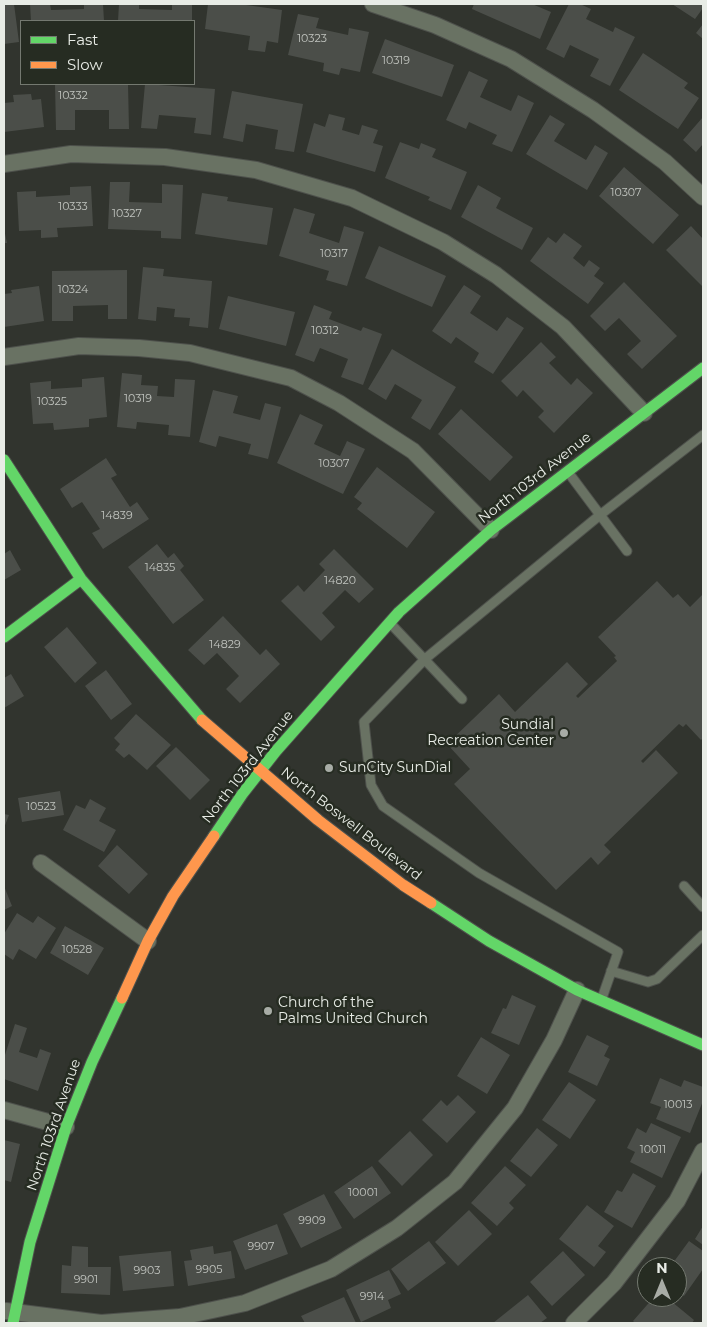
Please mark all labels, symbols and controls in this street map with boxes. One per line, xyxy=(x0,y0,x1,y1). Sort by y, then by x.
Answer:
legend xyxy=(20,20,195,85)
text: Fast xyxy=(67,30,98,49)
house number: 10323 xyxy=(297,32,327,46)
house number: 10319 xyxy=(382,54,410,68)
text: Slow xyxy=(67,55,103,74)
house number: 10332 xyxy=(58,89,88,103)
house number: 10307 xyxy=(610,186,642,200)
house number: 10333 xyxy=(58,200,88,214)
house number: 10327 xyxy=(112,207,142,221)
house number: 10317 xyxy=(320,247,348,261)
house number: 10324 xyxy=(58,283,88,297)
house number: 10312 xyxy=(311,324,339,338)
house number: 10319 xyxy=(124,392,152,406)
house number: 10325 xyxy=(37,395,67,409)
street label: North 103rd Avenue xyxy=(475,429,595,527)
house number: 10307 xyxy=(318,457,350,471)
house number: 14839 xyxy=(101,509,133,523)
house number: 14835 xyxy=(145,561,175,575)
house number: 14820 xyxy=(324,574,356,588)
house number: 14829 xyxy=(209,638,241,652)
street label: North 103rd Avenue xyxy=(199,707,297,827)
place label: Sundial Recreation Center xyxy=(427,717,554,750)
marker: Sundial Recreation Center xyxy=(558,727,570,739)
place label: SunCity SunDial xyxy=(339,760,451,776)
marker: SunCity SunDial xyxy=(323,762,335,774)
street label: North Boswell Boulevard xyxy=(277,764,425,884)
house number: 10523 xyxy=(26,800,56,814)
house number: 10528 xyxy=(62,943,92,957)
place label: Church of the Palms United Church xyxy=(278,995,428,1028)
marker: Church of the Palms United Church xyxy=(262,1005,274,1017)
street label: North 103rd Avenue xyxy=(24,1057,84,1193)
house number: 10013 xyxy=(664,1098,692,1112)
house number: 10011 xyxy=(640,1143,666,1157)
house number: 10001 xyxy=(348,1186,378,1200)
house number: 9909 xyxy=(298,1214,326,1228)
house number: 9907 xyxy=(247,1240,275,1254)
north arrow xyxy=(637,1257,687,1307)
text: N xyxy=(656,1259,668,1277)
house number: 9905 xyxy=(196,1263,222,1277)
house number: 9903 xyxy=(134,1264,160,1278)
house number: 9901 xyxy=(74,1273,98,1287)
house number: 9914 xyxy=(360,1290,384,1304)

